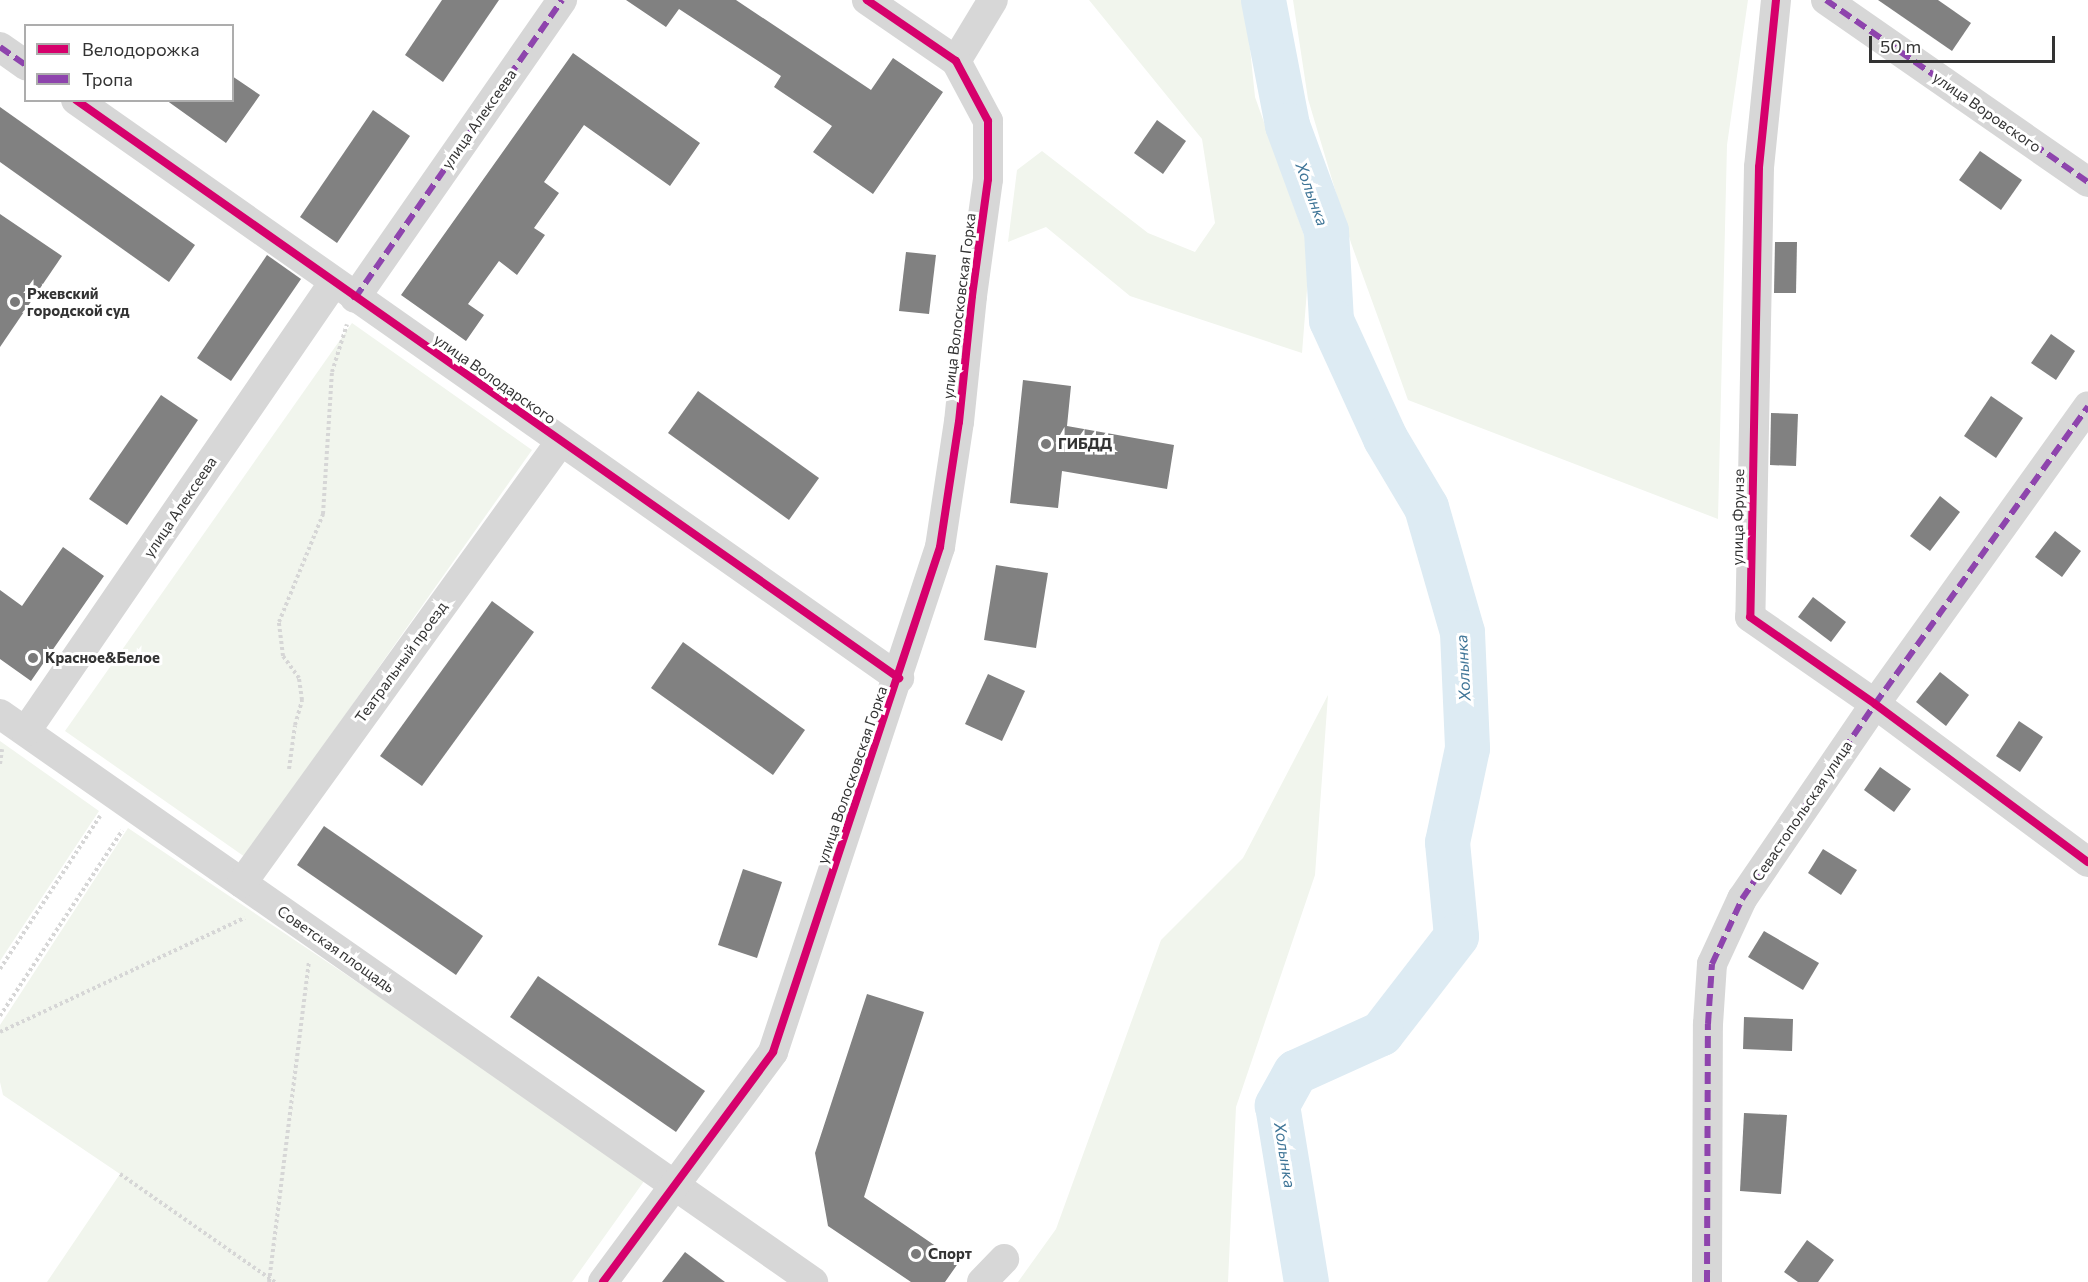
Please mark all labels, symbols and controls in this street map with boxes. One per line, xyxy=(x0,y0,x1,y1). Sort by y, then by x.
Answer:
legend xyxy=(24,24,234,102)
scale bar xyxy=(1872,24,2058,62)
text: 50 m xyxy=(1880,35,1921,57)
text: Велодорожка xyxy=(82,38,200,60)
street label: улица Алексеева xyxy=(438,66,520,172)
text: Тропа xyxy=(82,68,133,90)
street label: улица Воровского xyxy=(1930,68,2044,156)
water label: Холынка xyxy=(1292,160,1332,228)
street label: улица Волосковская Горка xyxy=(939,212,979,400)
place label: Ржевский городской суд xyxy=(27,284,130,319)
marker: Ржевский городской суд xyxy=(8,295,22,309)
street label: улица Володарского xyxy=(431,330,559,428)
place label: ГИБДД xyxy=(1058,435,1112,453)
marker: ГИБДД xyxy=(1039,437,1053,451)
street label: улица Алексеева xyxy=(140,453,220,561)
street label: улица Фрунзе xyxy=(1728,468,1748,566)
street label: Театральный проезд xyxy=(351,598,451,726)
water label: Холынка xyxy=(1452,634,1474,702)
place label: Красное&Белое xyxy=(45,649,160,667)
marker: Красное&Белое xyxy=(26,651,40,665)
street label: улица Волосковская Горка xyxy=(813,684,891,866)
street label: Севастопольская улица xyxy=(1748,737,1856,885)
street label: Советская площадь xyxy=(274,902,398,996)
water label: Холынка xyxy=(1270,1121,1300,1189)
place label: Спорт xyxy=(928,1245,972,1263)
marker: Спорт xyxy=(909,1247,923,1261)

